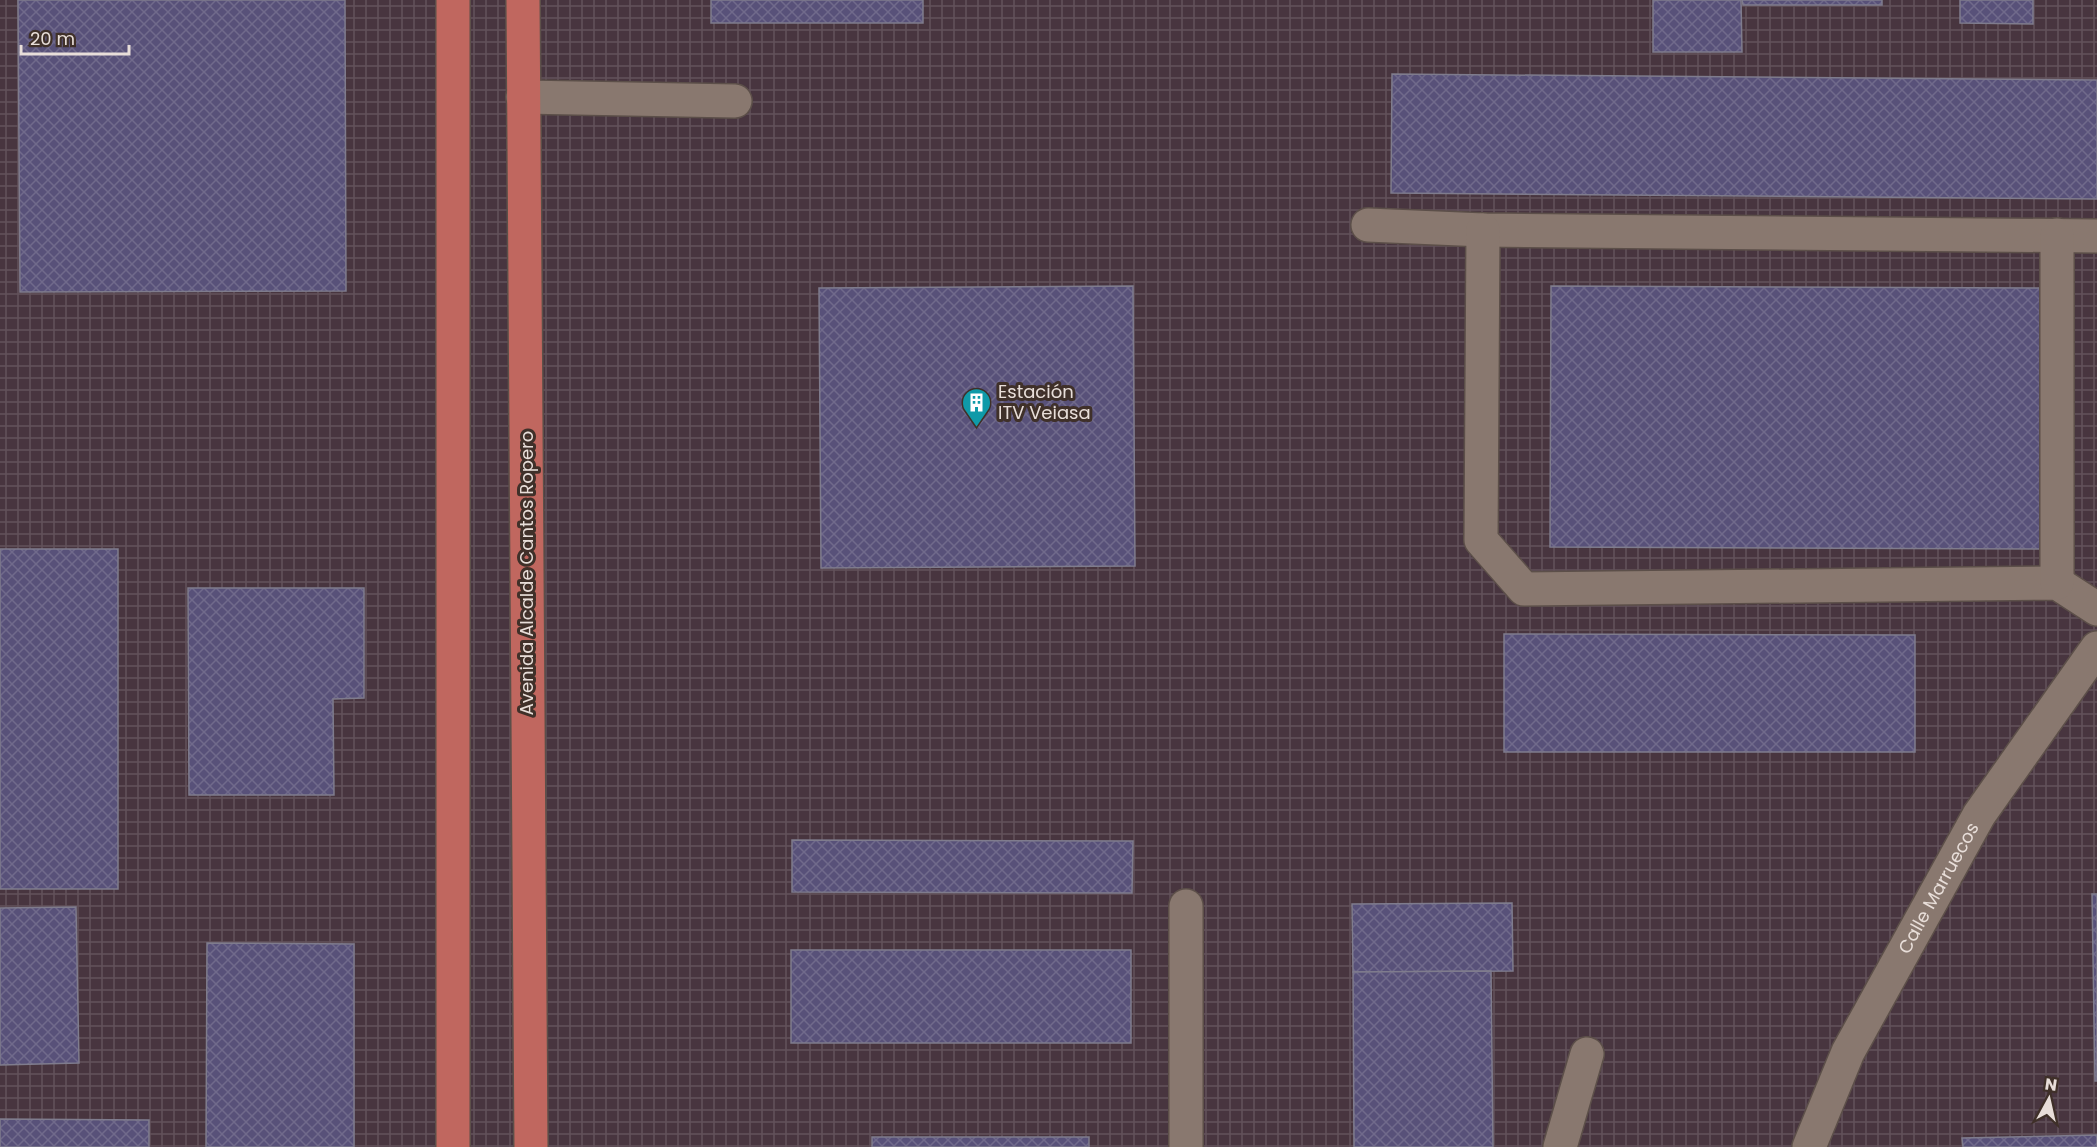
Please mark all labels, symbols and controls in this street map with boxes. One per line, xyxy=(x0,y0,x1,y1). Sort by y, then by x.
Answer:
scale bar xyxy=(21,18,129,56)
text: 20 m xyxy=(30,26,75,51)
place label: Estación ITV Veiasa xyxy=(998,379,1091,425)
building icon: Estación ITV Veiasa xyxy=(961,386,993,428)
street label: Avenida Alcalde Cantos Ropero xyxy=(514,431,539,715)
street label: Calle Marruecos xyxy=(1892,818,1985,958)
north arrow xyxy=(2019,1069,2079,1129)
text: N xyxy=(2043,1072,2059,1097)

